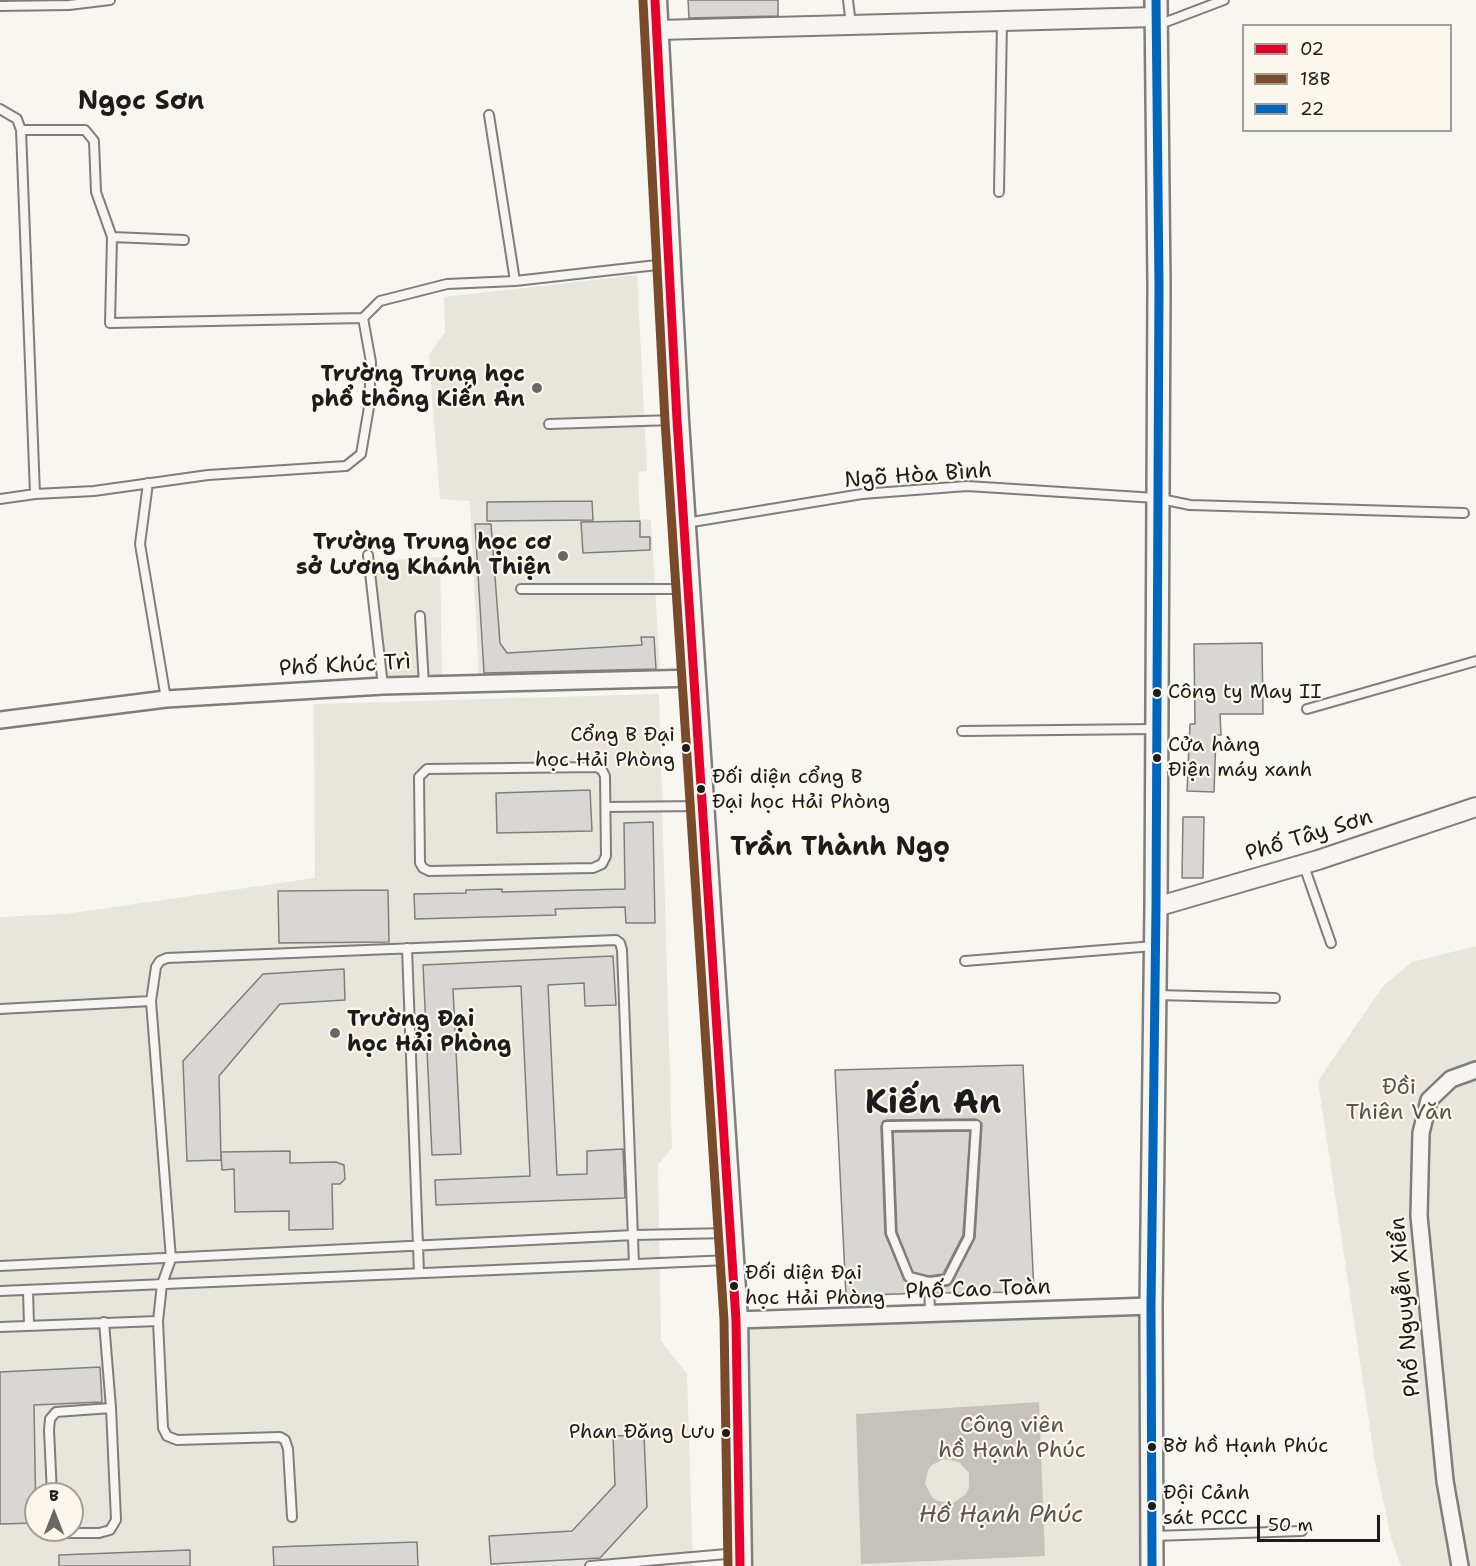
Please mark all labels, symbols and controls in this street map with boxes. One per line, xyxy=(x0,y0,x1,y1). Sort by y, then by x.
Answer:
legend xyxy=(1242,24,1452,132)
text: 02 xyxy=(1300,37,1324,61)
text: 18B xyxy=(1300,67,1330,91)
district label: Ngọc Sơn xyxy=(78,86,204,118)
text: 22 xyxy=(1300,97,1324,121)
place label: Trường Trung học phổ thông Kiến An xyxy=(311,362,525,414)
marker: Trường Trung học phổ thông Kiến An xyxy=(530,381,544,395)
street label: Ngõ Hòa Bình xyxy=(843,458,993,494)
place label: Trường Trung học cơ sở Lương Khánh Thiện xyxy=(296,530,551,582)
marker: Trường Trung học cơ sở Lương Khánh Thiện xyxy=(556,549,570,563)
street label: Phố Khúc Trì xyxy=(278,649,412,683)
place label: Công ty May II xyxy=(1168,681,1322,705)
marker: Công ty May II xyxy=(1151,687,1163,699)
place label: Cổng B Đại học Hải Phòng xyxy=(535,724,675,771)
place label: Cửa hàng Điện máy xanh xyxy=(1168,734,1312,781)
marker: Cổng B Đại học Hải Phòng xyxy=(680,742,692,754)
marker: Cửa hàng Điện máy xanh xyxy=(1151,752,1163,764)
place label: Đối diện cổng B Đại học Hải Phòng xyxy=(712,766,890,813)
marker: Đối diện cổng B Đại học Hải Phòng xyxy=(695,783,707,795)
street label: Phố Tây Sơn xyxy=(1242,804,1376,868)
district label: Trần Thành Ngọ xyxy=(730,832,950,864)
place label: Trường Đại học Hải Phòng xyxy=(347,1007,511,1058)
marker: Trường Đại học Hải Phòng xyxy=(328,1026,342,1040)
park label: Đồi Thiên Văn xyxy=(1346,1075,1452,1126)
district label: Kiến An xyxy=(865,1084,1001,1124)
street label: Phố Nguyễn Xiển xyxy=(1385,1216,1427,1398)
place label: Đối diện Đại học Hải Phòng xyxy=(745,1262,885,1309)
street label: Phố Cao Toàn xyxy=(905,1274,1051,1306)
marker: Đối diện Đại học Hải Phòng xyxy=(728,1280,740,1292)
park label: Công viên hồ Hạnh Phúc xyxy=(938,1413,1086,1464)
place label: Phan Đăng Lưu xyxy=(569,1421,715,1445)
marker: Phan Đăng Lưu xyxy=(720,1427,732,1439)
place label: Bờ hồ Hạnh Phúc xyxy=(1163,1435,1328,1459)
marker: Bờ hồ Hạnh Phúc xyxy=(1146,1441,1158,1453)
north arrow xyxy=(24,1482,84,1542)
place label: Đội Cảnh sát PCCC xyxy=(1163,1482,1250,1529)
text: B xyxy=(49,1485,59,1506)
marker: Đội Cảnh sát PCCC xyxy=(1146,1500,1158,1512)
water label: Hồ Hạnh Phúc xyxy=(919,1502,1083,1530)
scale bar xyxy=(1260,1503,1383,1541)
text: 50 m xyxy=(1268,1513,1313,1537)

